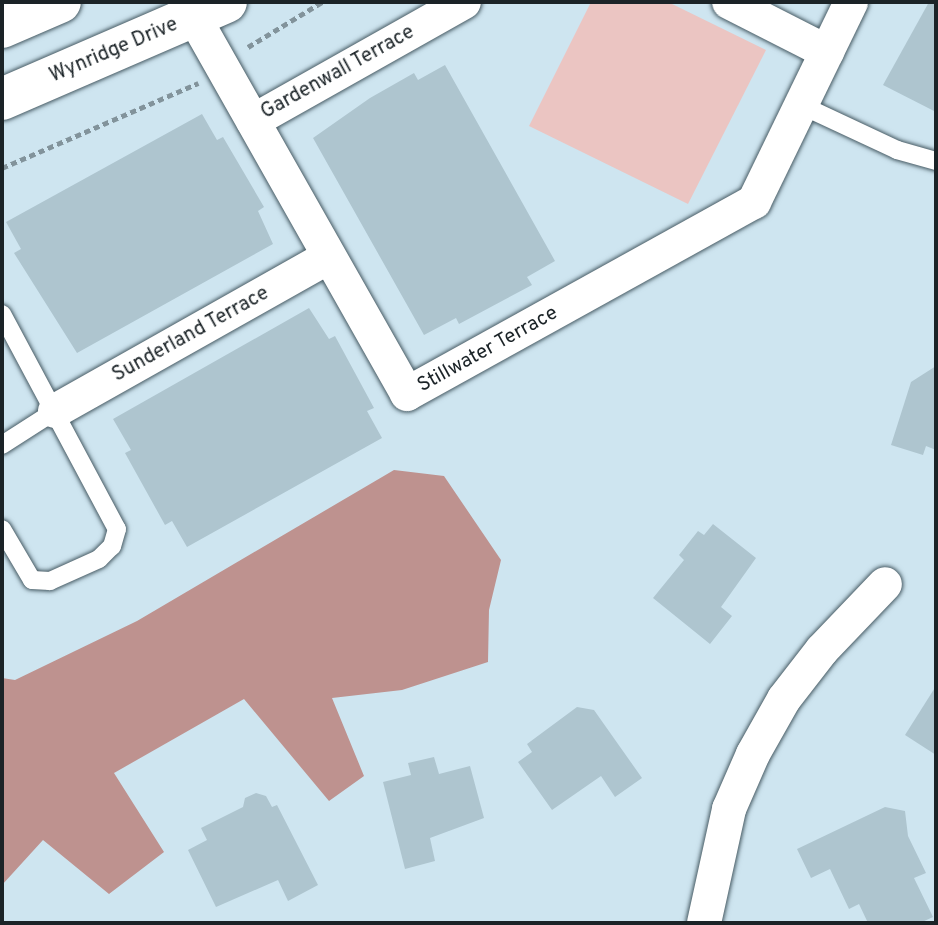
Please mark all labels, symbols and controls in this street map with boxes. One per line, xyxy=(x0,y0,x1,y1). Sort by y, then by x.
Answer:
street label: Wynridge Drive xyxy=(46,13,182,89)
street label: Gardenwall Terrace xyxy=(257,21,419,125)
street label: Sunderland Terrace xyxy=(108,282,274,388)
street label: Stillwater Terrace xyxy=(413,301,563,399)

